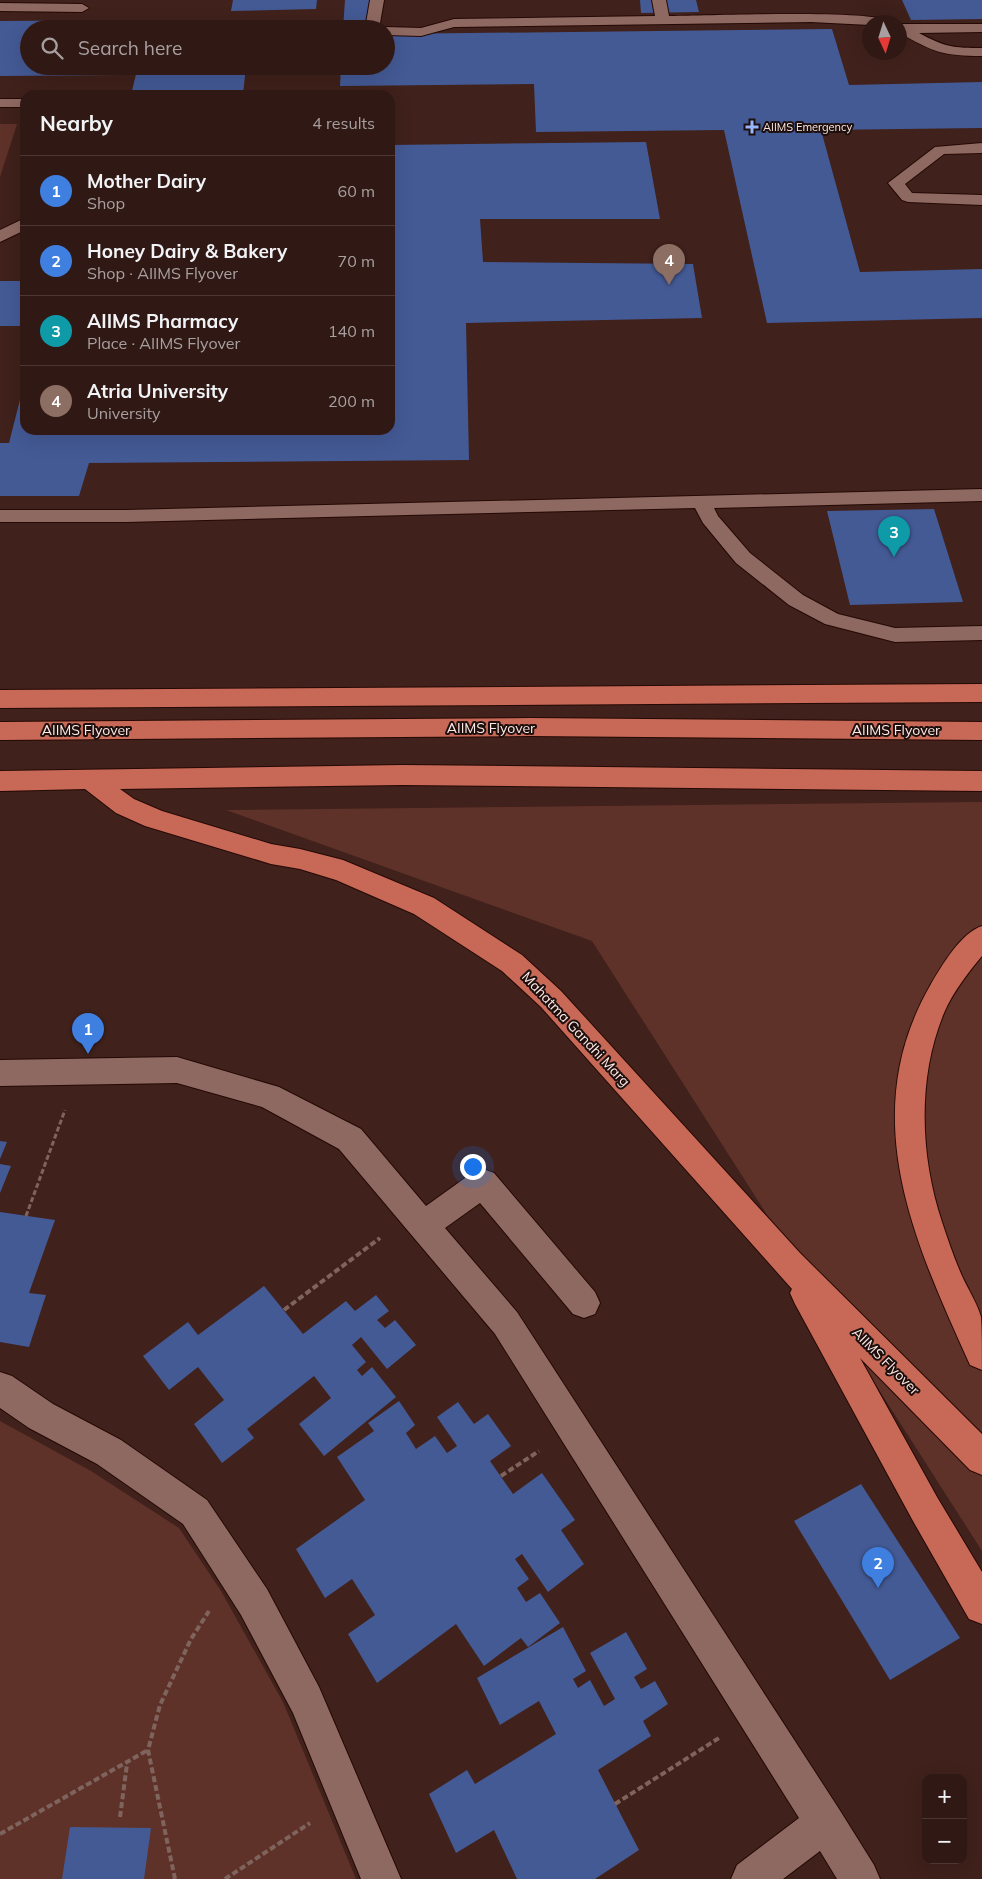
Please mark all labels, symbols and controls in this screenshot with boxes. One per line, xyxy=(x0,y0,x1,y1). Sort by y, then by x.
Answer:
north arrow xyxy=(862,15,907,60)
search box xyxy=(20,20,395,75)
icon: search xyxy=(38,34,66,62)
text: Search here xyxy=(78,36,182,60)
text: Nearby xyxy=(40,110,113,136)
text: 4 results xyxy=(312,113,375,133)
marker: AIIMS Emergency xyxy=(745,120,759,134)
place label: AIIMS Emergency xyxy=(763,120,853,134)
text: Mother Dairy xyxy=(87,169,206,193)
text: 1 xyxy=(51,181,61,201)
text: 60 m xyxy=(338,181,375,201)
text: Shop xyxy=(87,193,125,213)
text: Honey Dairy & Bakery xyxy=(87,239,287,263)
pin: 4 xyxy=(653,244,685,285)
text: 2 xyxy=(51,251,61,271)
text: 70 m xyxy=(338,251,375,271)
text: Shop · AIIMS Flyover xyxy=(87,263,238,283)
text: AIIMS Pharmacy xyxy=(87,309,238,333)
text: 3 xyxy=(51,321,61,341)
text: 140 m xyxy=(328,321,375,341)
text: Place · AIIMS Flyover xyxy=(87,333,240,353)
text: Atria University xyxy=(87,379,228,403)
text: 4 xyxy=(51,391,61,411)
text: 200 m xyxy=(328,391,375,411)
text: University xyxy=(87,403,161,423)
pin: 3 xyxy=(878,516,910,557)
street label: AIIMS Flyover xyxy=(447,719,536,737)
street label: AIIMS Flyover xyxy=(42,721,131,739)
street label: AIIMS Flyover xyxy=(852,721,941,739)
street label: Mahatma Gandhi Marg xyxy=(518,968,634,1090)
pin: 1 xyxy=(72,1013,104,1054)
your location xyxy=(460,1154,486,1180)
street label: AIIMS Flyover xyxy=(848,1323,924,1399)
pin: 2 xyxy=(862,1547,894,1588)
map controls xyxy=(922,1774,967,1864)
button: + xyxy=(922,1774,967,1819)
button: − xyxy=(922,1819,967,1864)

